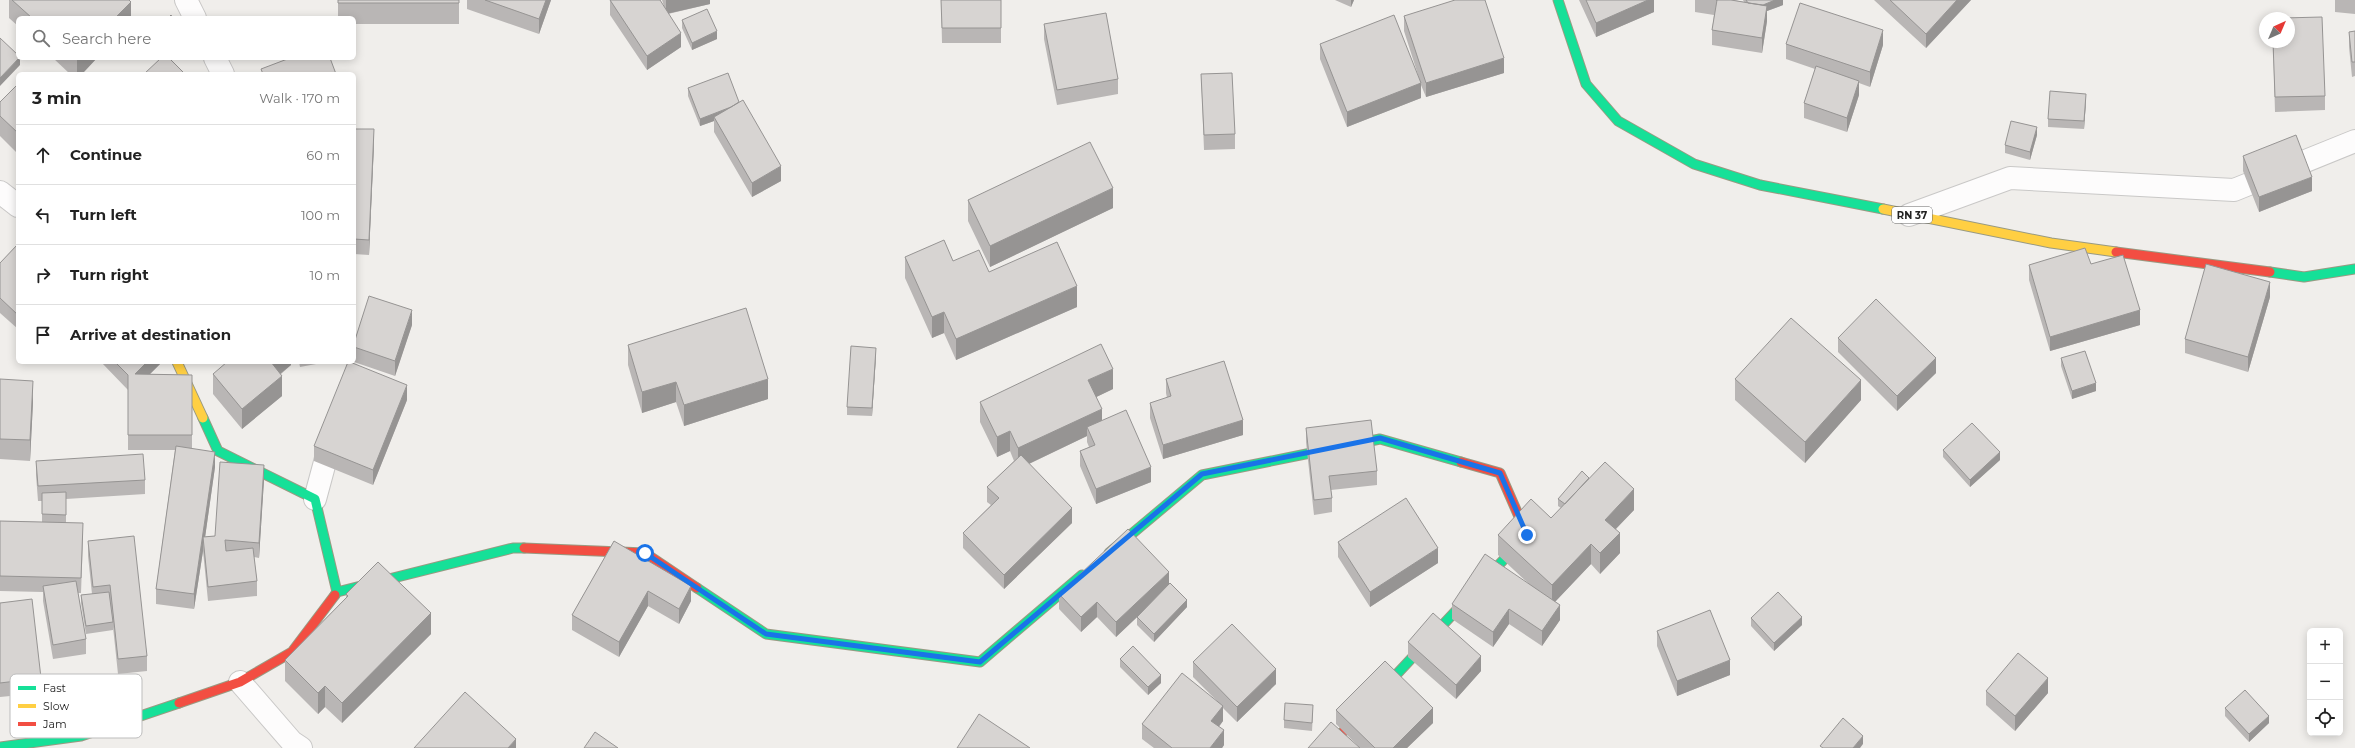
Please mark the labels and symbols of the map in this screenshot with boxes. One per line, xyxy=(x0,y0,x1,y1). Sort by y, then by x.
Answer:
north arrow xyxy=(2259,12,2295,48)
road number: RN 37 xyxy=(1892,207,1932,223)
route end xyxy=(1518,526,1536,544)
route start xyxy=(636,544,654,562)
legend xyxy=(10,674,142,738)
text: Fast xyxy=(43,681,67,695)
text: Slow xyxy=(43,699,69,713)
text: Jam xyxy=(42,717,67,731)

